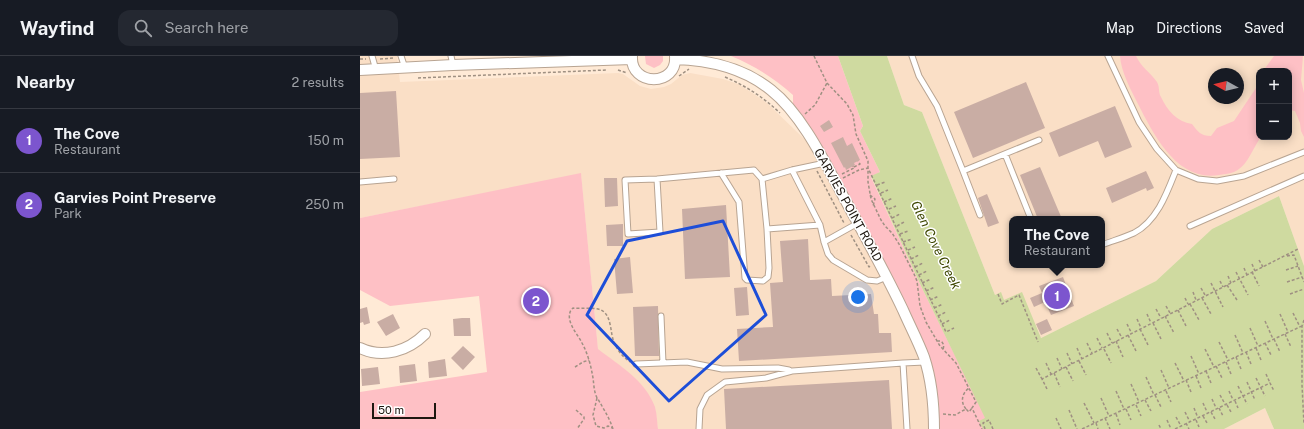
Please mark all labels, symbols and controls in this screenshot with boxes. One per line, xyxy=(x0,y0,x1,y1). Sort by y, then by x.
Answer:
search box xyxy=(118,10,398,46)
text: Wayfind xyxy=(20,17,94,39)
icon: search xyxy=(132,17,154,39)
text: Search here xyxy=(164,19,249,36)
text: Map xyxy=(1106,20,1134,36)
text: Directions xyxy=(1156,20,1222,36)
text: Saved xyxy=(1244,20,1284,36)
north arrow xyxy=(1208,68,1244,104)
map controls xyxy=(1256,68,1292,140)
button: + xyxy=(1256,68,1292,104)
text: Nearby xyxy=(16,72,75,92)
text: 2 results xyxy=(292,75,344,90)
button: − xyxy=(1256,104,1292,140)
text: The Cove xyxy=(54,125,120,142)
text: 1 xyxy=(26,133,32,148)
text: 150 m xyxy=(308,133,344,148)
text: Restaurant xyxy=(54,142,120,157)
street label: GARVIES POINT ROAD xyxy=(811,146,885,264)
text: Garvies Point Preserve xyxy=(54,189,216,206)
text: 2 xyxy=(25,197,33,212)
text: 250 m xyxy=(306,197,344,212)
water label: Glen Cove Creek xyxy=(908,198,964,292)
text: Park xyxy=(54,206,82,221)
popup xyxy=(1009,216,1105,268)
text: The Cove xyxy=(1024,226,1089,243)
text: Restaurant xyxy=(1024,243,1090,258)
pin: 1 xyxy=(1044,281,1070,311)
pin: 2 xyxy=(523,286,549,316)
your location xyxy=(848,287,868,307)
scale bar xyxy=(372,401,436,420)
text: 50 m xyxy=(378,404,404,416)

